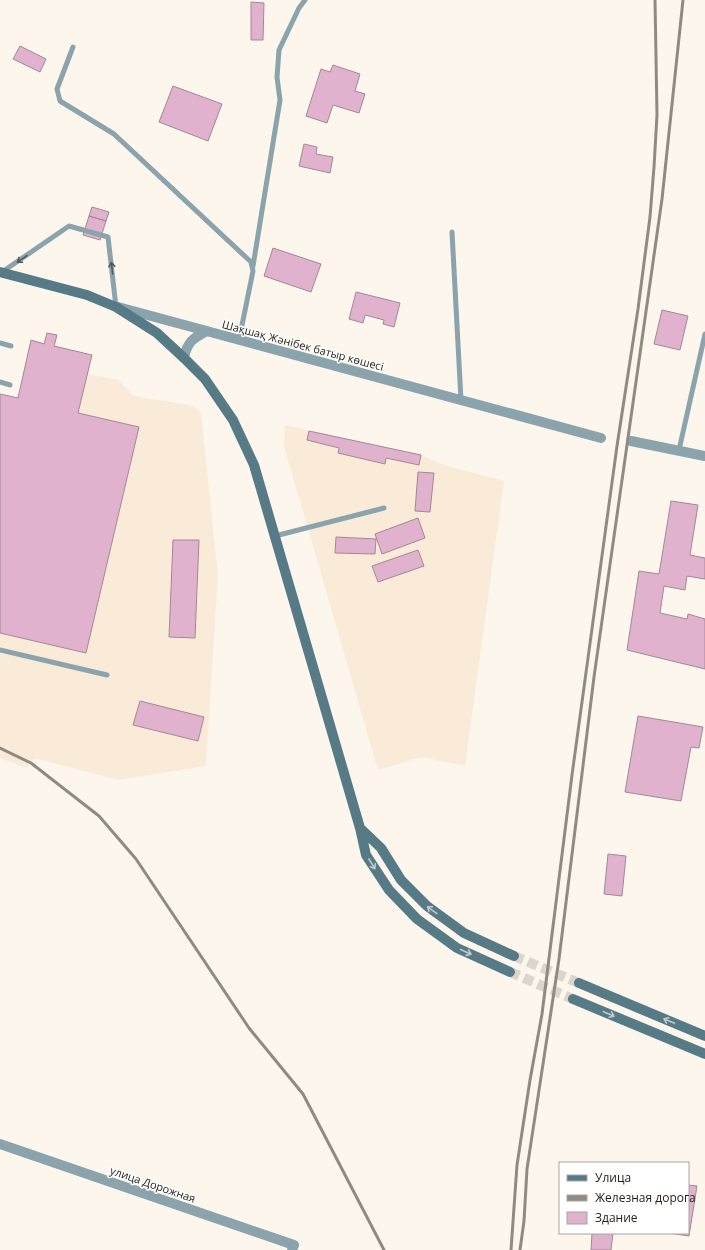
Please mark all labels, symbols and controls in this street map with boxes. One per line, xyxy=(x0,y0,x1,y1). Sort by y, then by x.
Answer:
one-way arrow xyxy=(16,254,27,263)
one-way arrow xyxy=(108,262,116,275)
street label: Шақшақ Жәнібек батыр көшесі xyxy=(220,316,386,374)
one-way arrow xyxy=(369,858,377,870)
one-way arrow xyxy=(427,906,438,914)
one-way arrow xyxy=(460,949,472,956)
one-way arrow xyxy=(603,1011,615,1018)
one-way arrow xyxy=(664,1017,676,1024)
street label: улица Дорожная xyxy=(108,1162,198,1206)
legend xyxy=(559,1162,689,1234)
text: Улица xyxy=(595,1169,631,1186)
text: Железная дорога xyxy=(595,1189,696,1206)
text: Здание xyxy=(595,1209,638,1226)

